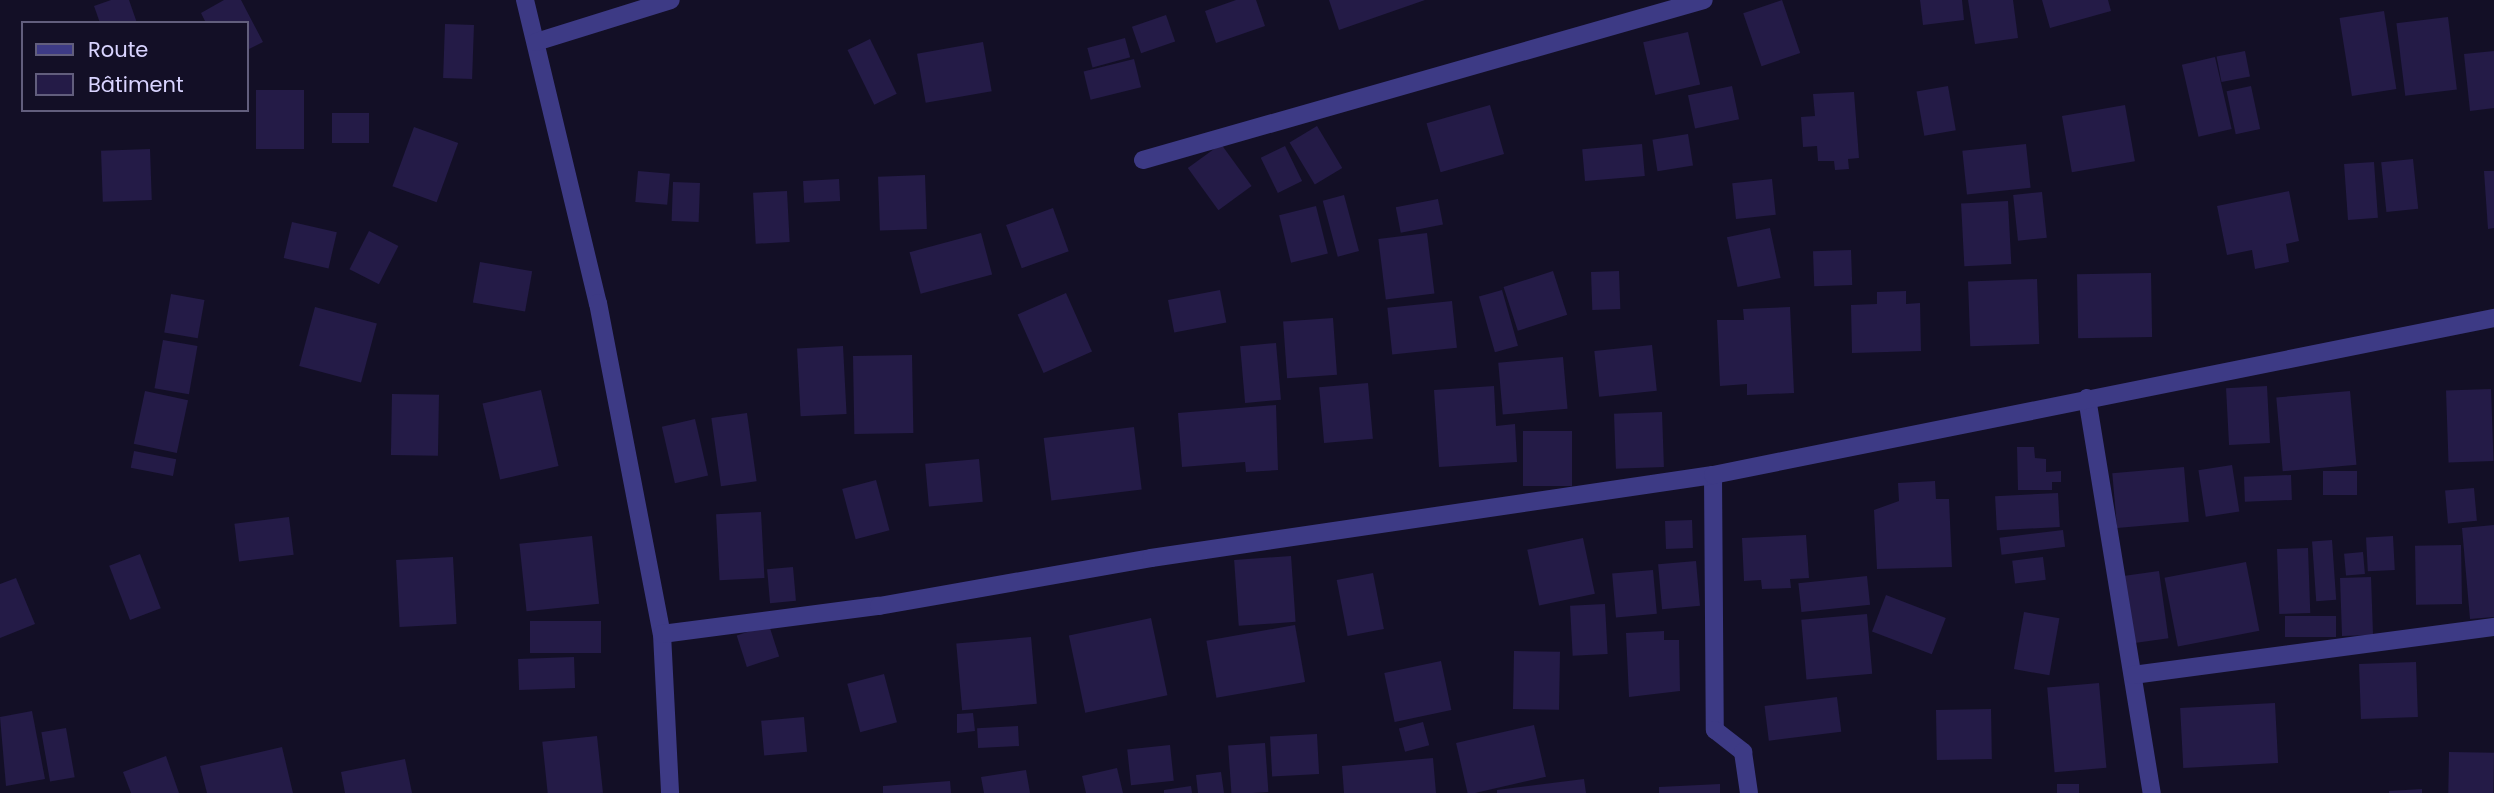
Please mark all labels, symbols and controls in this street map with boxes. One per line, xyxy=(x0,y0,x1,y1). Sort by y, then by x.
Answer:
legend xyxy=(21,21,248,112)
text: Route xyxy=(88,35,148,64)
text: Bâtiment xyxy=(88,70,184,99)

